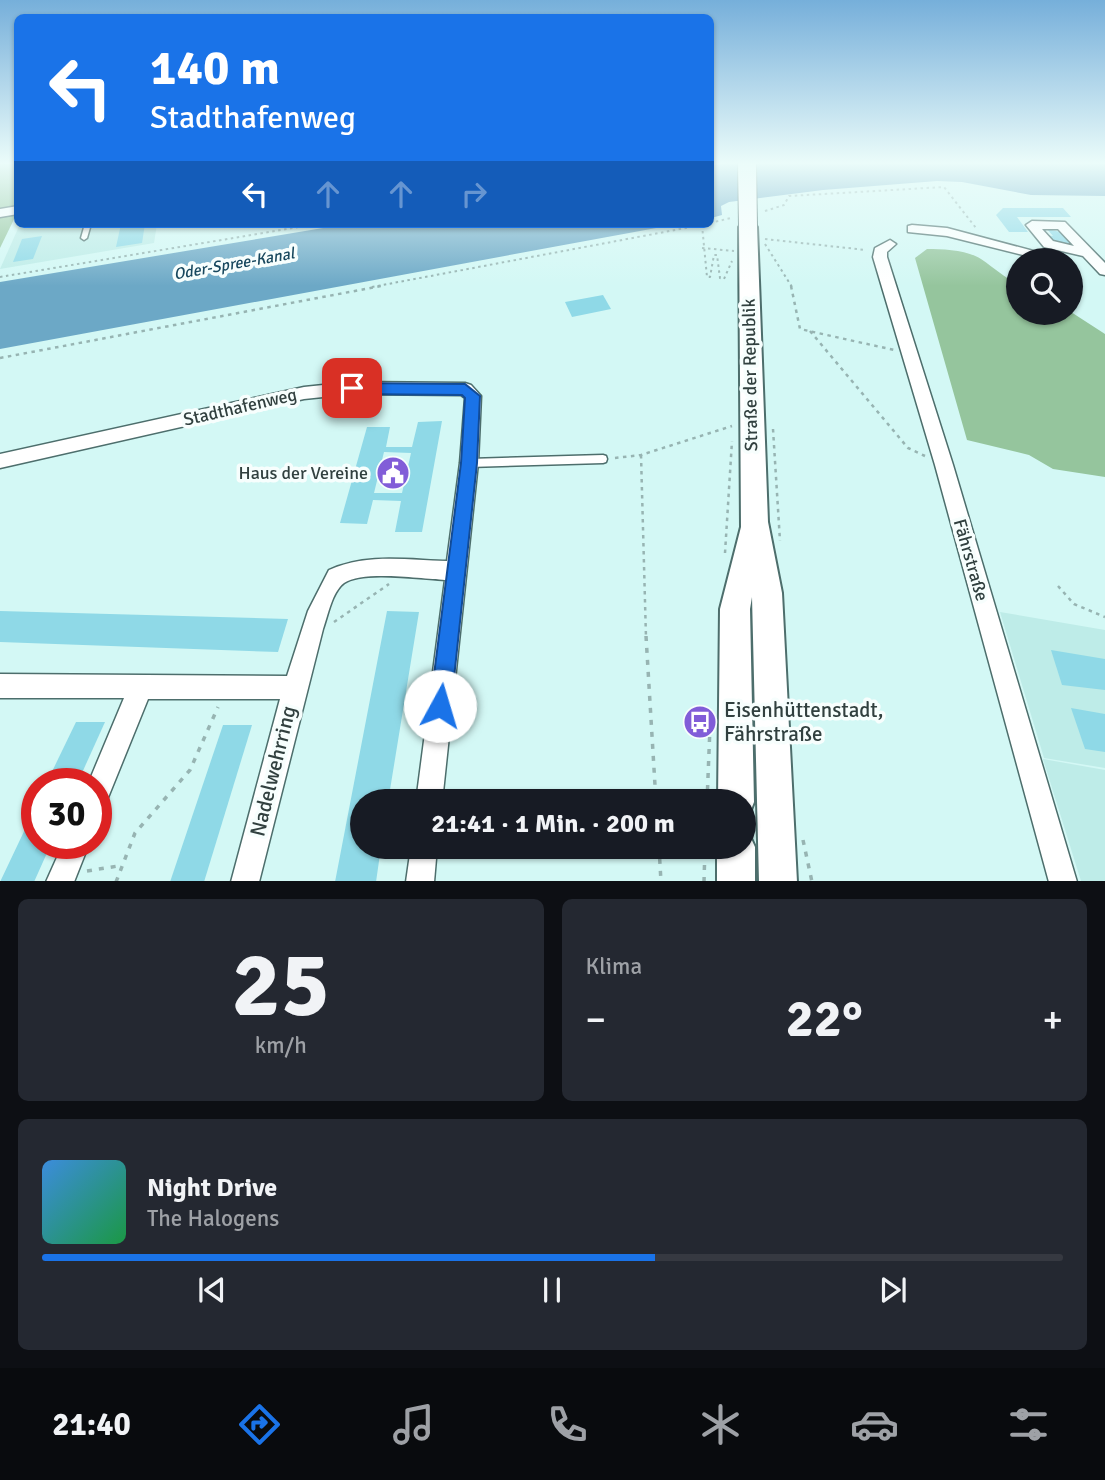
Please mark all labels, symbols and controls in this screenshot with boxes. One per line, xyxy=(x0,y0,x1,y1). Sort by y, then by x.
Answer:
text: 140 m xyxy=(150,38,280,98)
icon: left xyxy=(35,42,126,133)
text: Stadthafenweg xyxy=(150,98,356,137)
icon: left xyxy=(236,175,274,213)
icon: ahead xyxy=(309,175,347,213)
icon: ahead xyxy=(382,175,420,213)
icon: right xyxy=(455,175,493,213)
water label: Oder-Spree-Kanal xyxy=(172,243,297,284)
map controls xyxy=(1006,248,1083,325)
button: search xyxy=(1006,248,1083,325)
street label: Straße der Republik xyxy=(738,298,762,452)
pin xyxy=(322,358,382,418)
icon: arrive xyxy=(333,369,371,407)
street label: Stadthafenweg xyxy=(181,383,299,431)
public building icon: Haus der Vereine xyxy=(374,454,412,492)
place label: Haus der Vereine xyxy=(238,462,368,484)
street label: Fährstraße xyxy=(949,516,993,604)
position arrow xyxy=(403,669,477,743)
place label: Eisenhüttenstadt, Fährstraße xyxy=(724,697,883,747)
street label: Nadelwehrring xyxy=(244,703,302,839)
bus stop icon: Eisenhüttenstadt, Fährstraße xyxy=(681,703,719,741)
speed limit sign: 30 xyxy=(21,768,112,859)
text: 21:41 · 1 Min. · 200 m xyxy=(431,808,675,840)
text: 25 xyxy=(232,929,330,1042)
text: Klima xyxy=(586,952,642,981)
text: 22° xyxy=(786,987,863,1051)
text: − xyxy=(586,996,606,1043)
text: + xyxy=(1042,996,1063,1043)
text: km/h xyxy=(255,1031,307,1060)
text: Night Drive xyxy=(147,1172,277,1204)
text: The Halogens xyxy=(147,1204,279,1233)
icon: previous xyxy=(193,1271,231,1309)
icon: pause xyxy=(533,1271,571,1309)
icon: next xyxy=(874,1271,912,1309)
icon: directions xyxy=(235,1400,284,1449)
icon: music xyxy=(389,1400,438,1449)
icon: phone xyxy=(543,1400,592,1449)
icon: climate xyxy=(696,1400,745,1449)
icon: car xyxy=(850,1400,899,1449)
icon: filters xyxy=(1004,1400,1053,1449)
text: 21:40 xyxy=(52,1405,131,1444)

